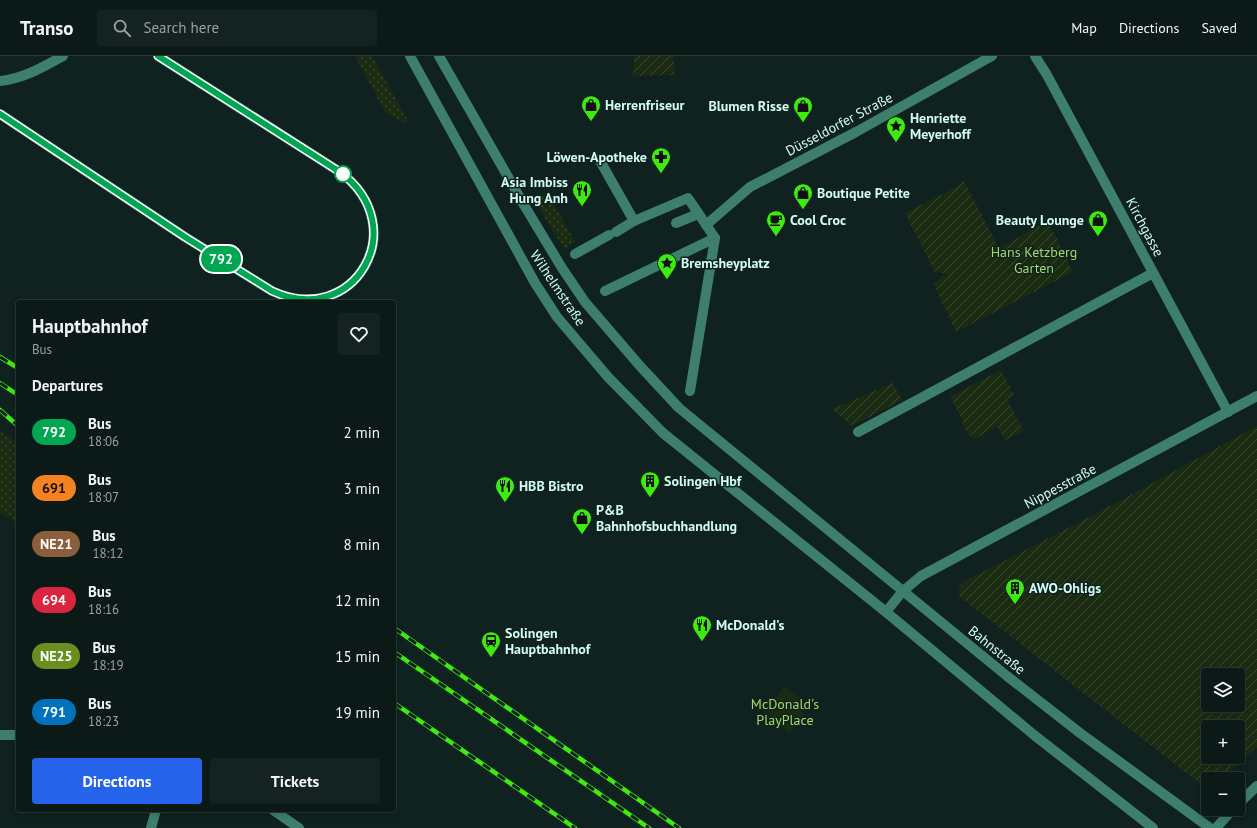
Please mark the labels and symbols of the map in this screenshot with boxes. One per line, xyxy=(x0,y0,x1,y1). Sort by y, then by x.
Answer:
street label: Düsseldorfer Straße xyxy=(782,88,896,160)
shop icon: Herrenfriseur xyxy=(580,94,602,122)
shop icon: Blumen Risse xyxy=(792,95,814,123)
place label: Herrenfriseur xyxy=(605,96,685,114)
place label: Blumen Risse xyxy=(708,97,789,115)
place label: Henriette Meyerhoff xyxy=(910,109,972,143)
place icon: Henriette Meyerhoff xyxy=(885,115,907,143)
pharmacy icon: Löwen-Apotheke xyxy=(650,146,672,174)
place label: Löwen-Apotheke xyxy=(546,148,647,166)
unlabelled marker xyxy=(334,165,352,183)
place label: Asia Imbiss Hung Anh xyxy=(501,173,568,207)
restaurant icon: Asia Imbiss Hung Anh xyxy=(571,179,593,207)
shop icon: Boutique Petite xyxy=(792,182,814,210)
place label: Boutique Petite xyxy=(817,184,910,202)
street label: Kirchgasse xyxy=(1122,194,1168,260)
cafe icon: Cool Croc xyxy=(765,209,787,237)
shop icon: Beauty Lounge xyxy=(1087,209,1109,237)
place label: Cool Croc xyxy=(790,211,846,229)
place label: Beauty Lounge xyxy=(996,211,1084,229)
park label: Hans Ketzberg Garten xyxy=(991,243,1077,277)
line badge: 792 xyxy=(198,246,244,272)
street label: Wilhelmstraße xyxy=(526,247,590,329)
place icon: Bremsheyplatz xyxy=(656,252,678,280)
place label: Bremsheyplatz xyxy=(681,254,770,272)
street label: Nippesstraße xyxy=(1021,459,1099,513)
building icon: Solingen Hbf xyxy=(639,470,661,498)
place label: Solingen Hbf xyxy=(664,472,743,490)
restaurant icon: HBB Bistro xyxy=(494,475,516,503)
place label: HBB Bistro xyxy=(519,477,584,495)
place label: P&B Bahnhofsbuchhandlung xyxy=(596,501,737,535)
shop icon: P&B Bahnhofsbuchhandlung xyxy=(571,507,593,535)
building icon: AWO-Ohligs xyxy=(1004,577,1026,605)
place label: AWO-Ohligs xyxy=(1029,579,1101,597)
restaurant icon: McDonald's xyxy=(691,614,713,642)
place label: McDonald's xyxy=(716,616,785,634)
street label: Bahnstraße xyxy=(965,622,1029,678)
place label: Solingen Hauptbahnhof xyxy=(505,624,592,658)
station icon: Solingen Hauptbahnhof xyxy=(480,630,502,658)
park label: McDonald's PlayPlace xyxy=(751,695,819,729)

